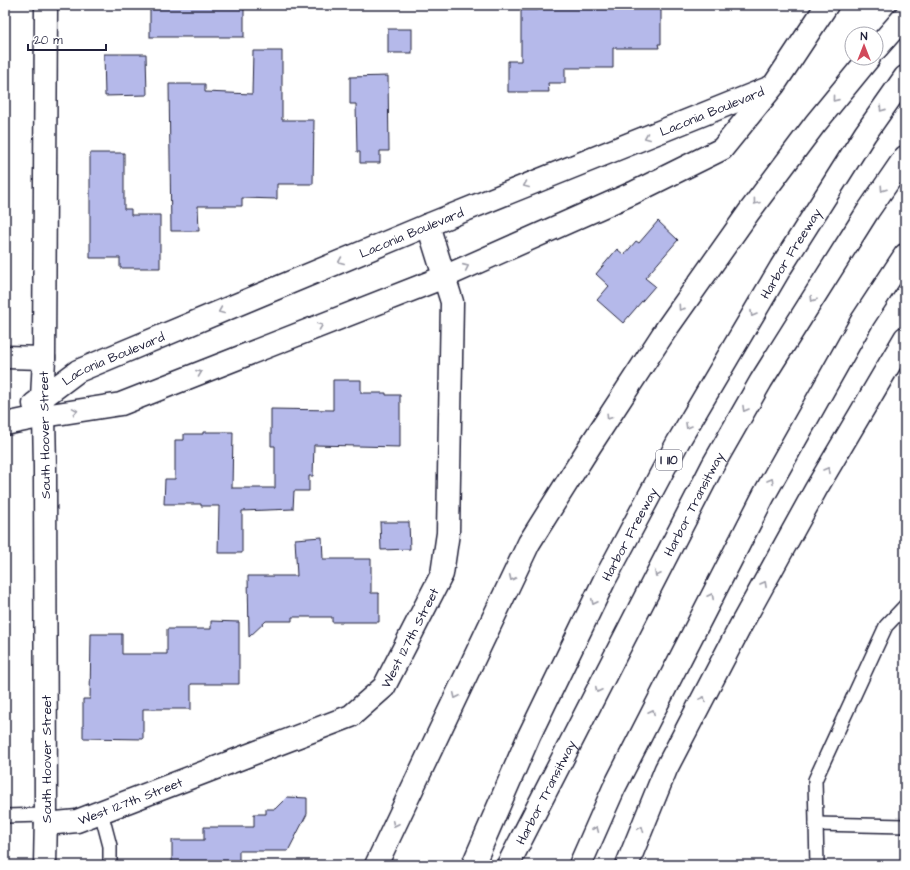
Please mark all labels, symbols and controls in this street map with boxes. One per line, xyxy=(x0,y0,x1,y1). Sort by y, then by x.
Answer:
scale bar xyxy=(28,26,106,52)
north arrow xyxy=(844,26,884,66)
text: N xyxy=(861,29,868,44)
text: 20 m xyxy=(34,32,63,49)
street label: Laconia Boulevard xyxy=(657,83,767,141)
one-way arrow xyxy=(833,94,840,101)
one-way arrow xyxy=(880,105,887,112)
one-way arrow xyxy=(643,133,650,141)
one-way arrow xyxy=(523,181,530,189)
one-way arrow xyxy=(880,185,888,192)
one-way arrow xyxy=(754,198,761,205)
street label: Laconia Boulevard xyxy=(357,204,467,263)
street label: Harbor Freeway xyxy=(756,205,827,302)
one-way arrow xyxy=(337,256,345,264)
one-way arrow xyxy=(462,264,470,272)
one-way arrow xyxy=(811,295,818,302)
one-way arrow xyxy=(679,304,686,311)
one-way arrow xyxy=(218,307,225,315)
one-way arrow xyxy=(751,310,758,317)
one-way arrow xyxy=(315,323,323,331)
street label: Laconia Boulevard xyxy=(58,328,168,390)
street label: South Hoover Street xyxy=(35,370,55,499)
one-way arrow xyxy=(195,370,202,378)
one-way arrow xyxy=(742,405,749,412)
one-way arrow xyxy=(72,407,78,416)
one-way arrow xyxy=(606,413,614,420)
one-way arrow xyxy=(685,422,692,429)
street label: Harbor Transitway xyxy=(660,449,730,560)
road number: I 110 xyxy=(656,450,682,470)
one-way arrow xyxy=(822,468,830,475)
one-way arrow xyxy=(767,478,774,485)
street label: Harbor Freeway xyxy=(598,485,663,584)
one-way arrow xyxy=(655,570,662,577)
one-way arrow xyxy=(509,574,517,582)
one-way arrow xyxy=(759,581,767,588)
street label: West 127th Street xyxy=(377,584,444,691)
one-way arrow xyxy=(706,593,714,600)
one-way arrow xyxy=(591,598,599,606)
one-way arrow xyxy=(595,686,603,693)
one-way arrow xyxy=(453,691,461,699)
street label: South Hoover Street xyxy=(38,694,56,823)
one-way arrow xyxy=(698,696,706,703)
one-way arrow xyxy=(647,709,655,716)
street label: Harbor Transitway xyxy=(512,737,581,848)
street label: West 127th Street xyxy=(76,773,186,830)
one-way arrow xyxy=(392,820,400,828)
one-way arrow xyxy=(637,825,645,832)
one-way arrow xyxy=(591,826,599,834)

